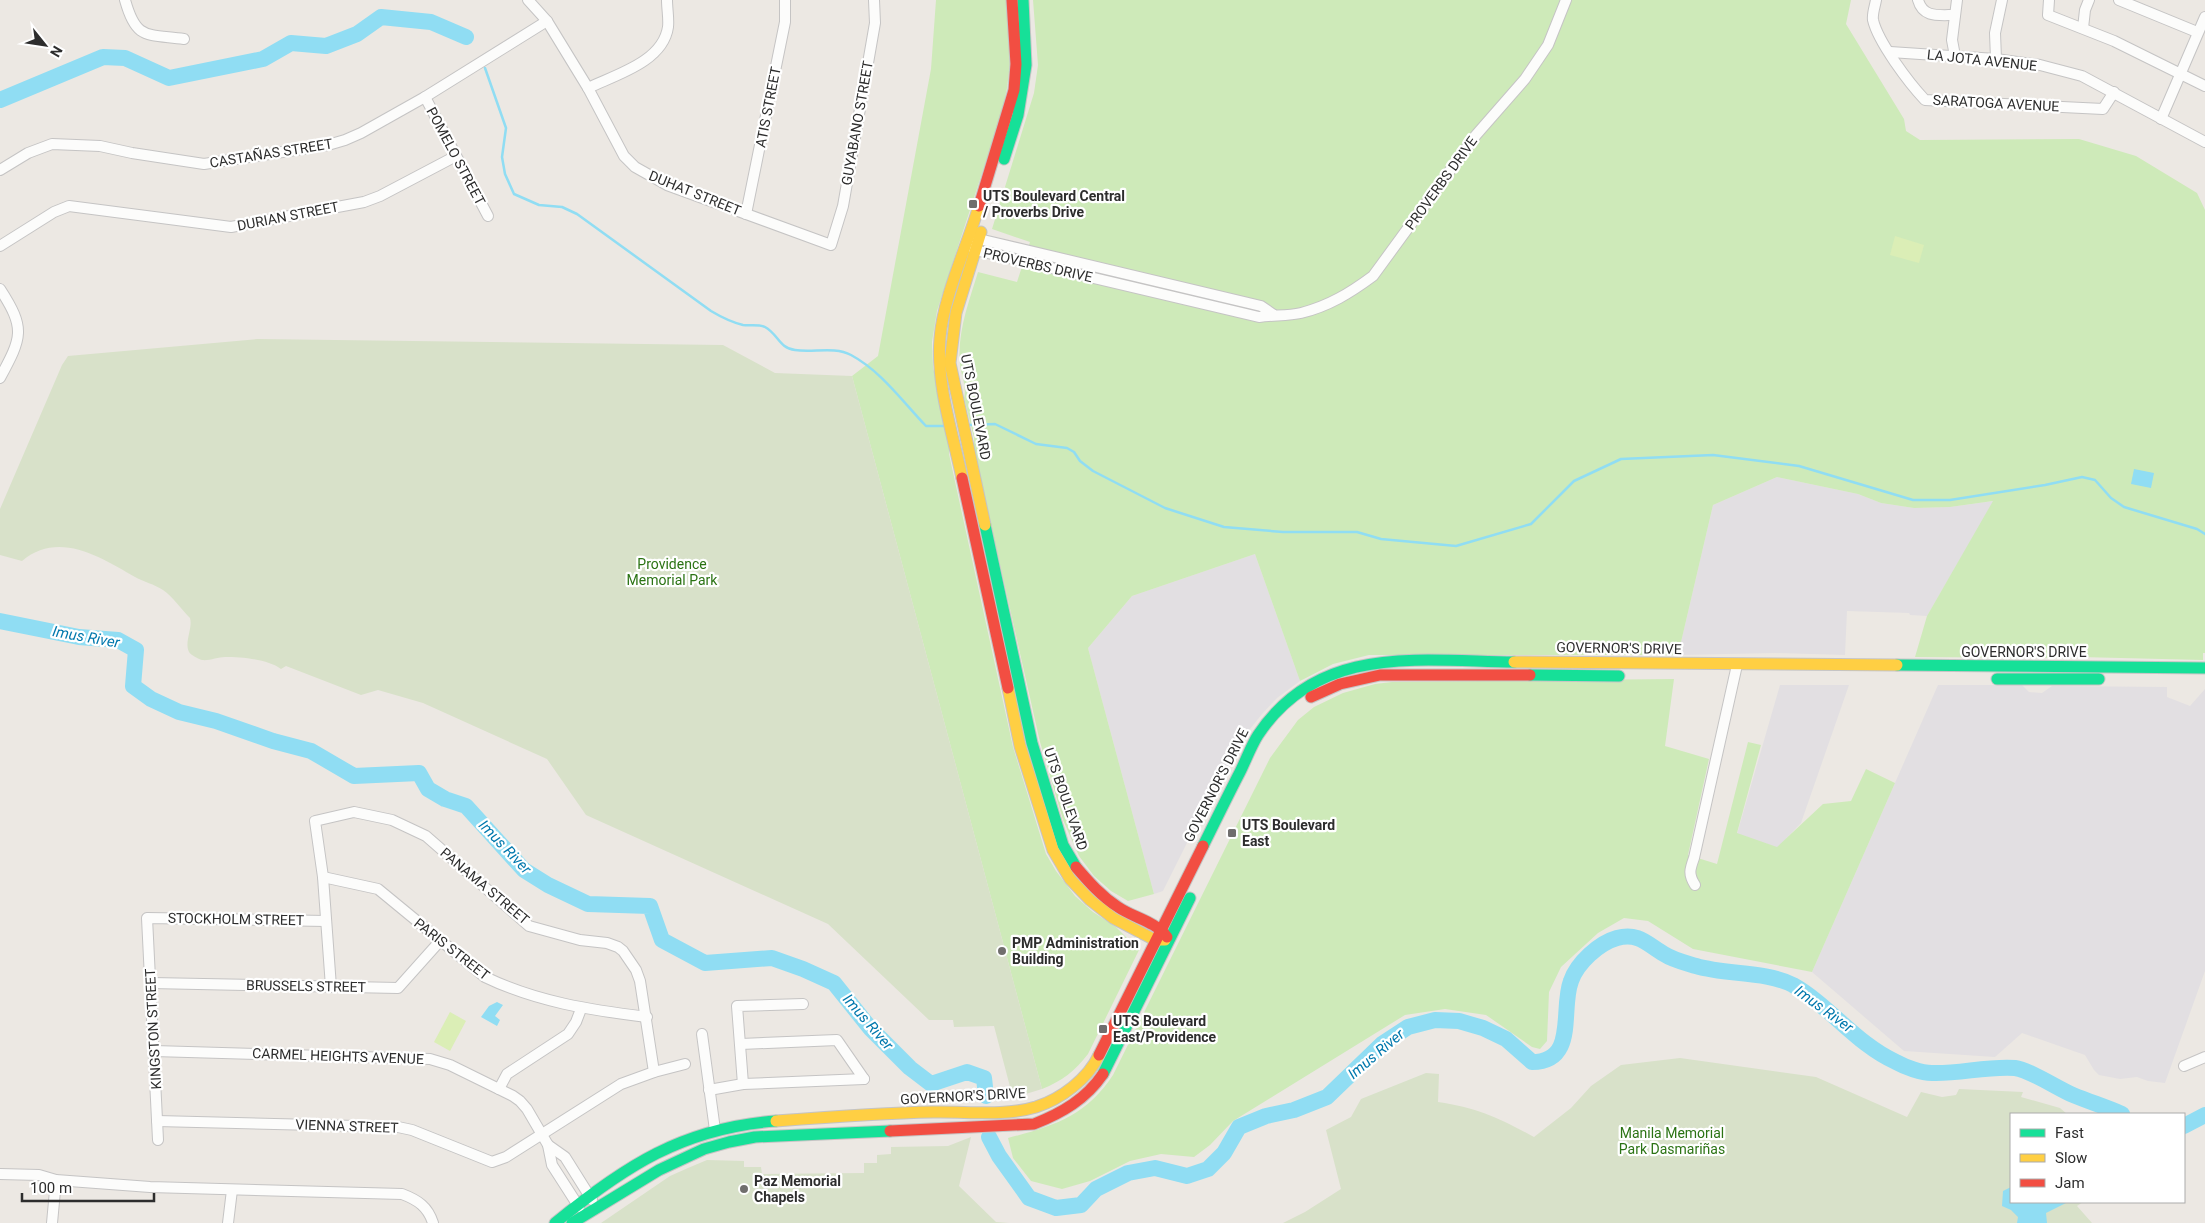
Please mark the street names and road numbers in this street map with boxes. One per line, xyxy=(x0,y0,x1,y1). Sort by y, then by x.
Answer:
street label: LA JOTA AVENUE xyxy=(1926,46,2038,74)
street label: GUYABANO STREET xyxy=(838,59,876,187)
street label: ATIS STREET xyxy=(752,65,784,149)
street label: SARATOGA AVENUE xyxy=(1932,92,2060,114)
street label: POMELO STREET xyxy=(423,104,489,208)
street label: PROVERBS DRIVE xyxy=(1402,133,1480,233)
street label: CASTAÑAS STREET xyxy=(208,134,334,171)
street label: DUHAT STREET xyxy=(647,167,744,219)
street label: DURIAN STREET xyxy=(236,198,341,234)
street label: PROVERBS DRIVE xyxy=(982,245,1094,285)
street label: UTS BOULEVARD xyxy=(958,353,994,461)
street label: GOVERNOR'S DRIVE xyxy=(1556,639,1682,657)
street label: GOVERNOR'S DRIVE xyxy=(1961,644,2087,660)
street label: GOVERNOR'S DRIVE xyxy=(1180,725,1252,845)
street label: UTS BOULEVARD xyxy=(1041,746,1091,852)
street label: PANAMA STREET xyxy=(437,844,533,928)
street label: STOCKHOLM STREET xyxy=(168,910,305,928)
street label: PARIS STREET xyxy=(411,915,493,984)
street label: KINGSTON STREET xyxy=(142,967,164,1090)
street label: BRUSSELS STREET xyxy=(246,977,367,995)
street label: CARMEL HEIGHTS AVENUE xyxy=(252,1045,424,1067)
street label: GOVERNOR'S DRIVE xyxy=(900,1085,1026,1107)
street label: VIENNA STREET xyxy=(295,1116,399,1136)

